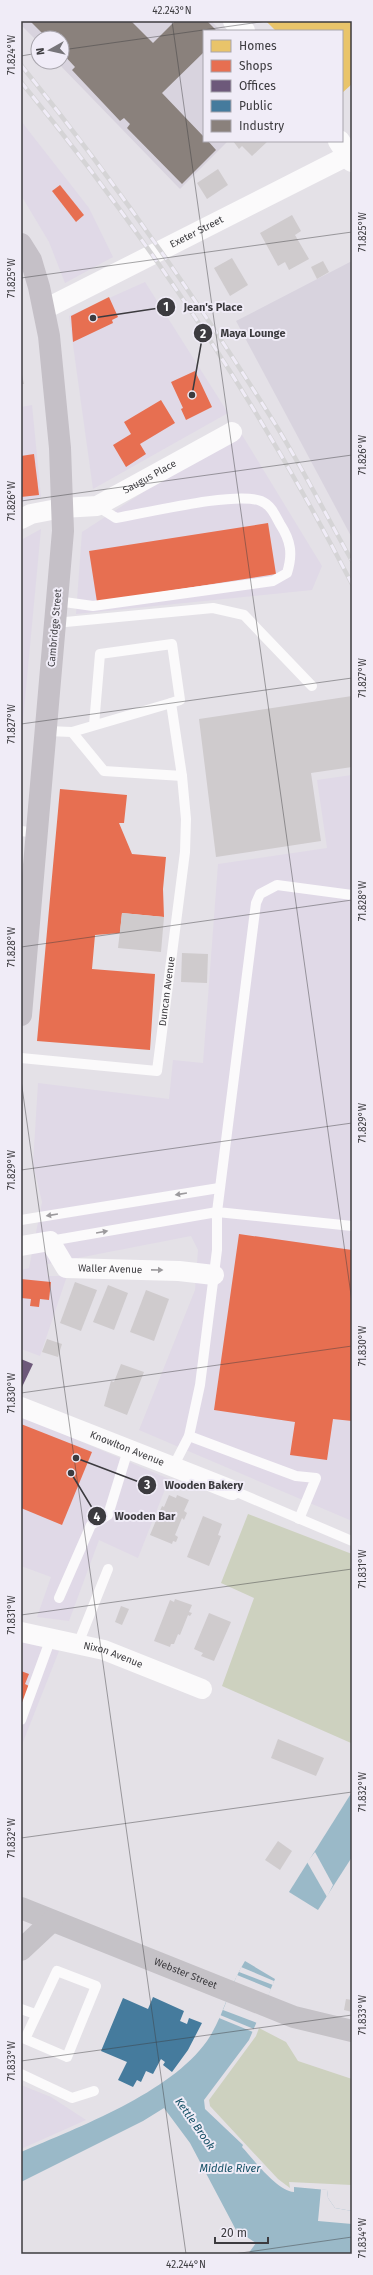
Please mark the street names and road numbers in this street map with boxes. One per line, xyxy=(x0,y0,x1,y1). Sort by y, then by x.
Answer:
street label: Exeter Street xyxy=(168,214,226,251)
street label: Saugus Place xyxy=(121,458,179,497)
street label: Cambridge Street xyxy=(46,588,64,668)
street label: Duncan Avenue xyxy=(157,956,178,1027)
street label: Waller Avenue xyxy=(78,1262,142,1276)
street label: Knowlton Avenue xyxy=(88,1429,166,1469)
street label: Nixon Avenue xyxy=(82,1640,144,1671)
street label: Webster Street xyxy=(152,1956,219,1992)

